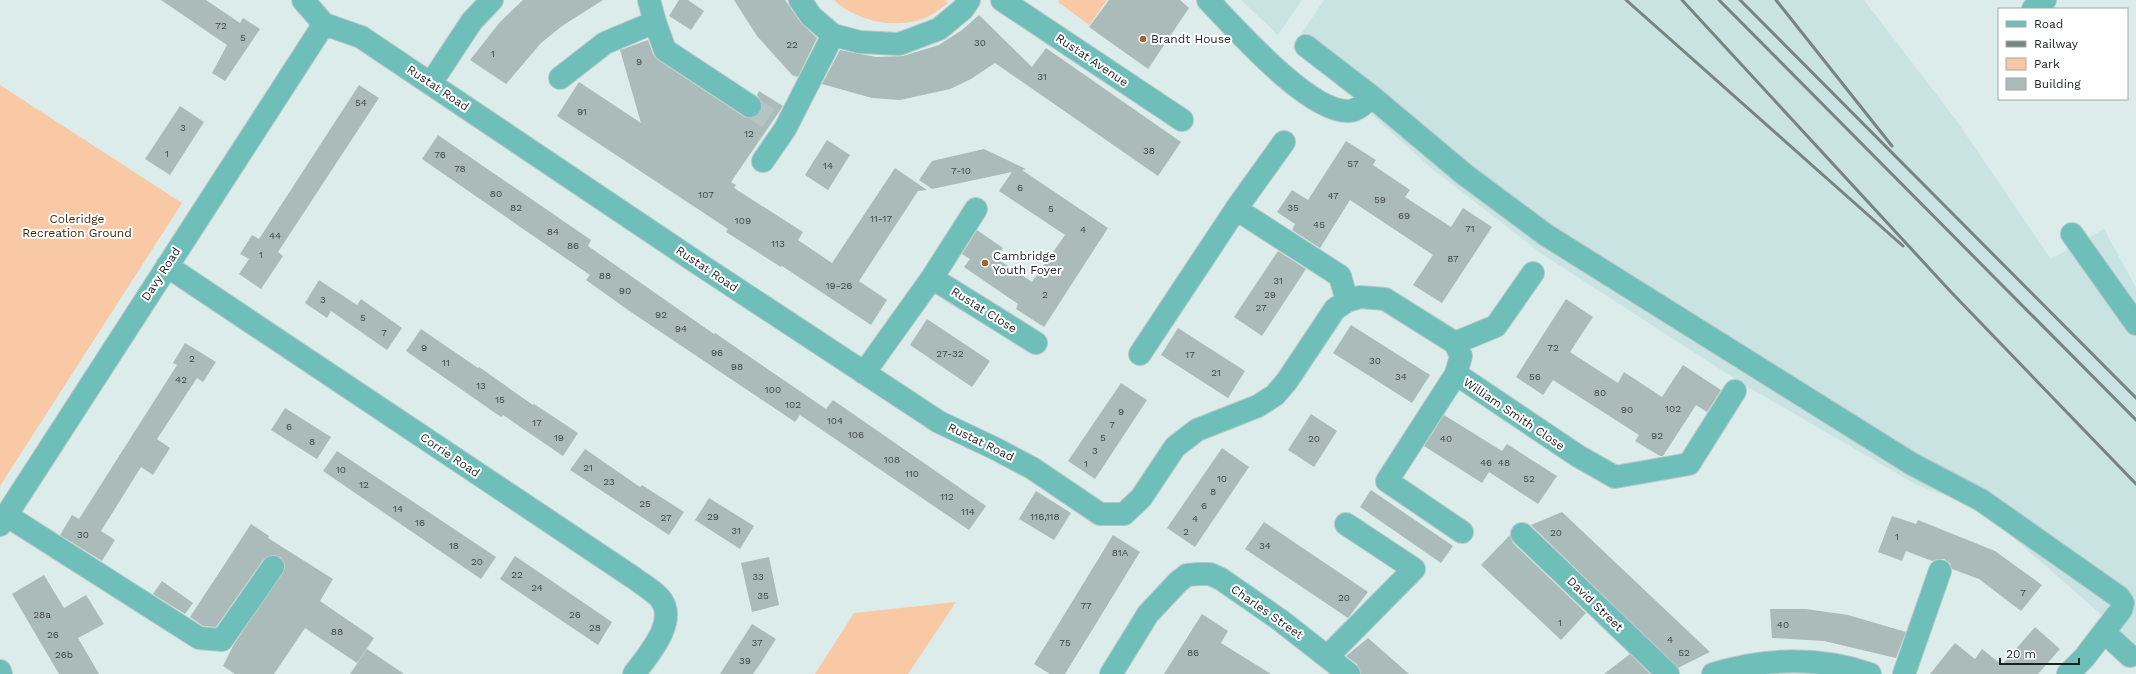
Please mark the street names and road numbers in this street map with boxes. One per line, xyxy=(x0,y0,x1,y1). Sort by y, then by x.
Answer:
street label: Rustat Avenue xyxy=(1053,31,1131,89)
street label: Rustat Road xyxy=(404,62,472,114)
street label: Rustat Road xyxy=(673,243,741,295)
street label: Davy Road xyxy=(139,245,183,303)
street label: Rustat Close xyxy=(949,284,1019,336)
street label: William Smith Close xyxy=(1461,375,1567,453)
street label: Rustat Road xyxy=(946,420,1016,464)
street label: Corrie Road xyxy=(418,430,482,480)
street label: David Street xyxy=(1564,574,1626,634)
street label: Charles Street xyxy=(1228,582,1306,642)

